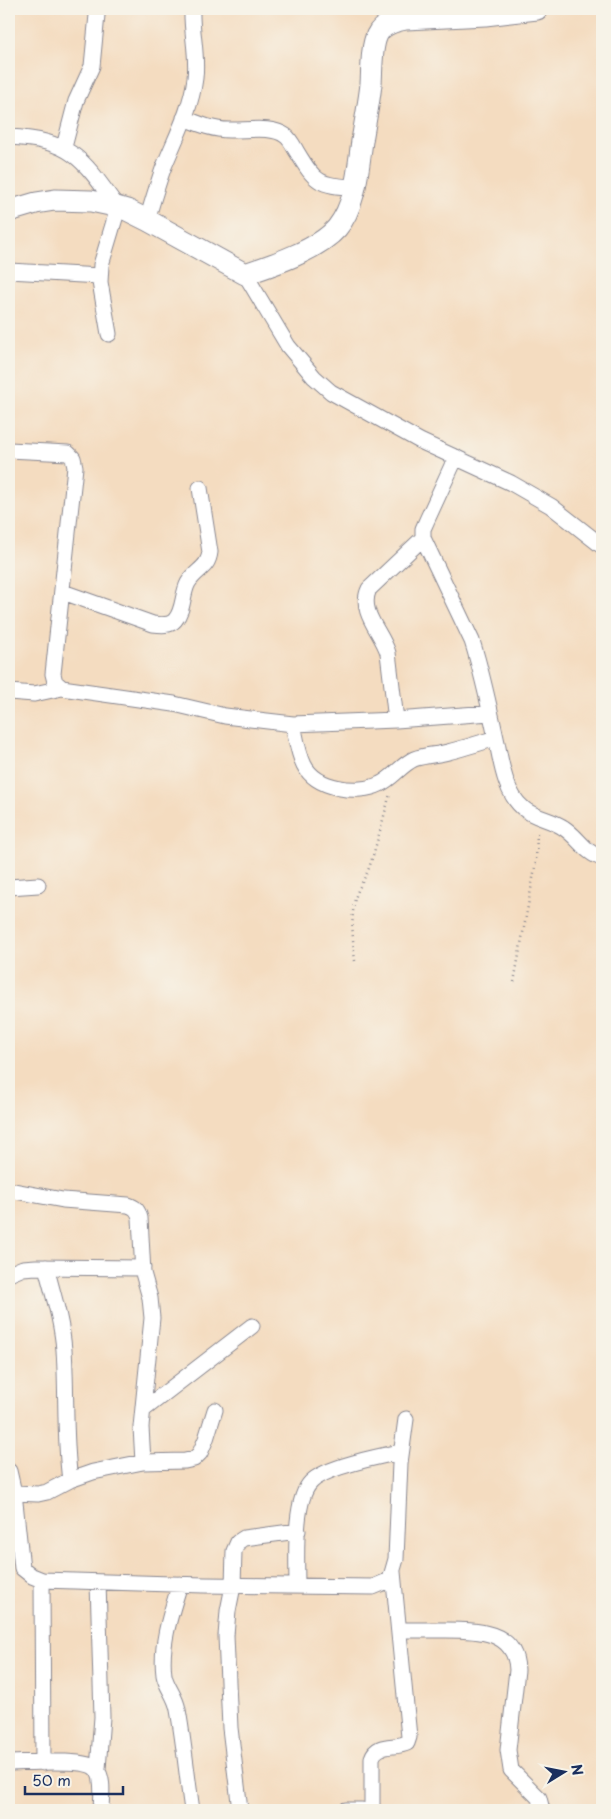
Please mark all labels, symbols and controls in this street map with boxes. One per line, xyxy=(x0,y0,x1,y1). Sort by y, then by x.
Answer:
north arrow xyxy=(538,1746,588,1796)
text: N xyxy=(566,1762,589,1777)
scale bar xyxy=(25,1764,122,1796)
text: 50 m xyxy=(32,1768,71,1791)

